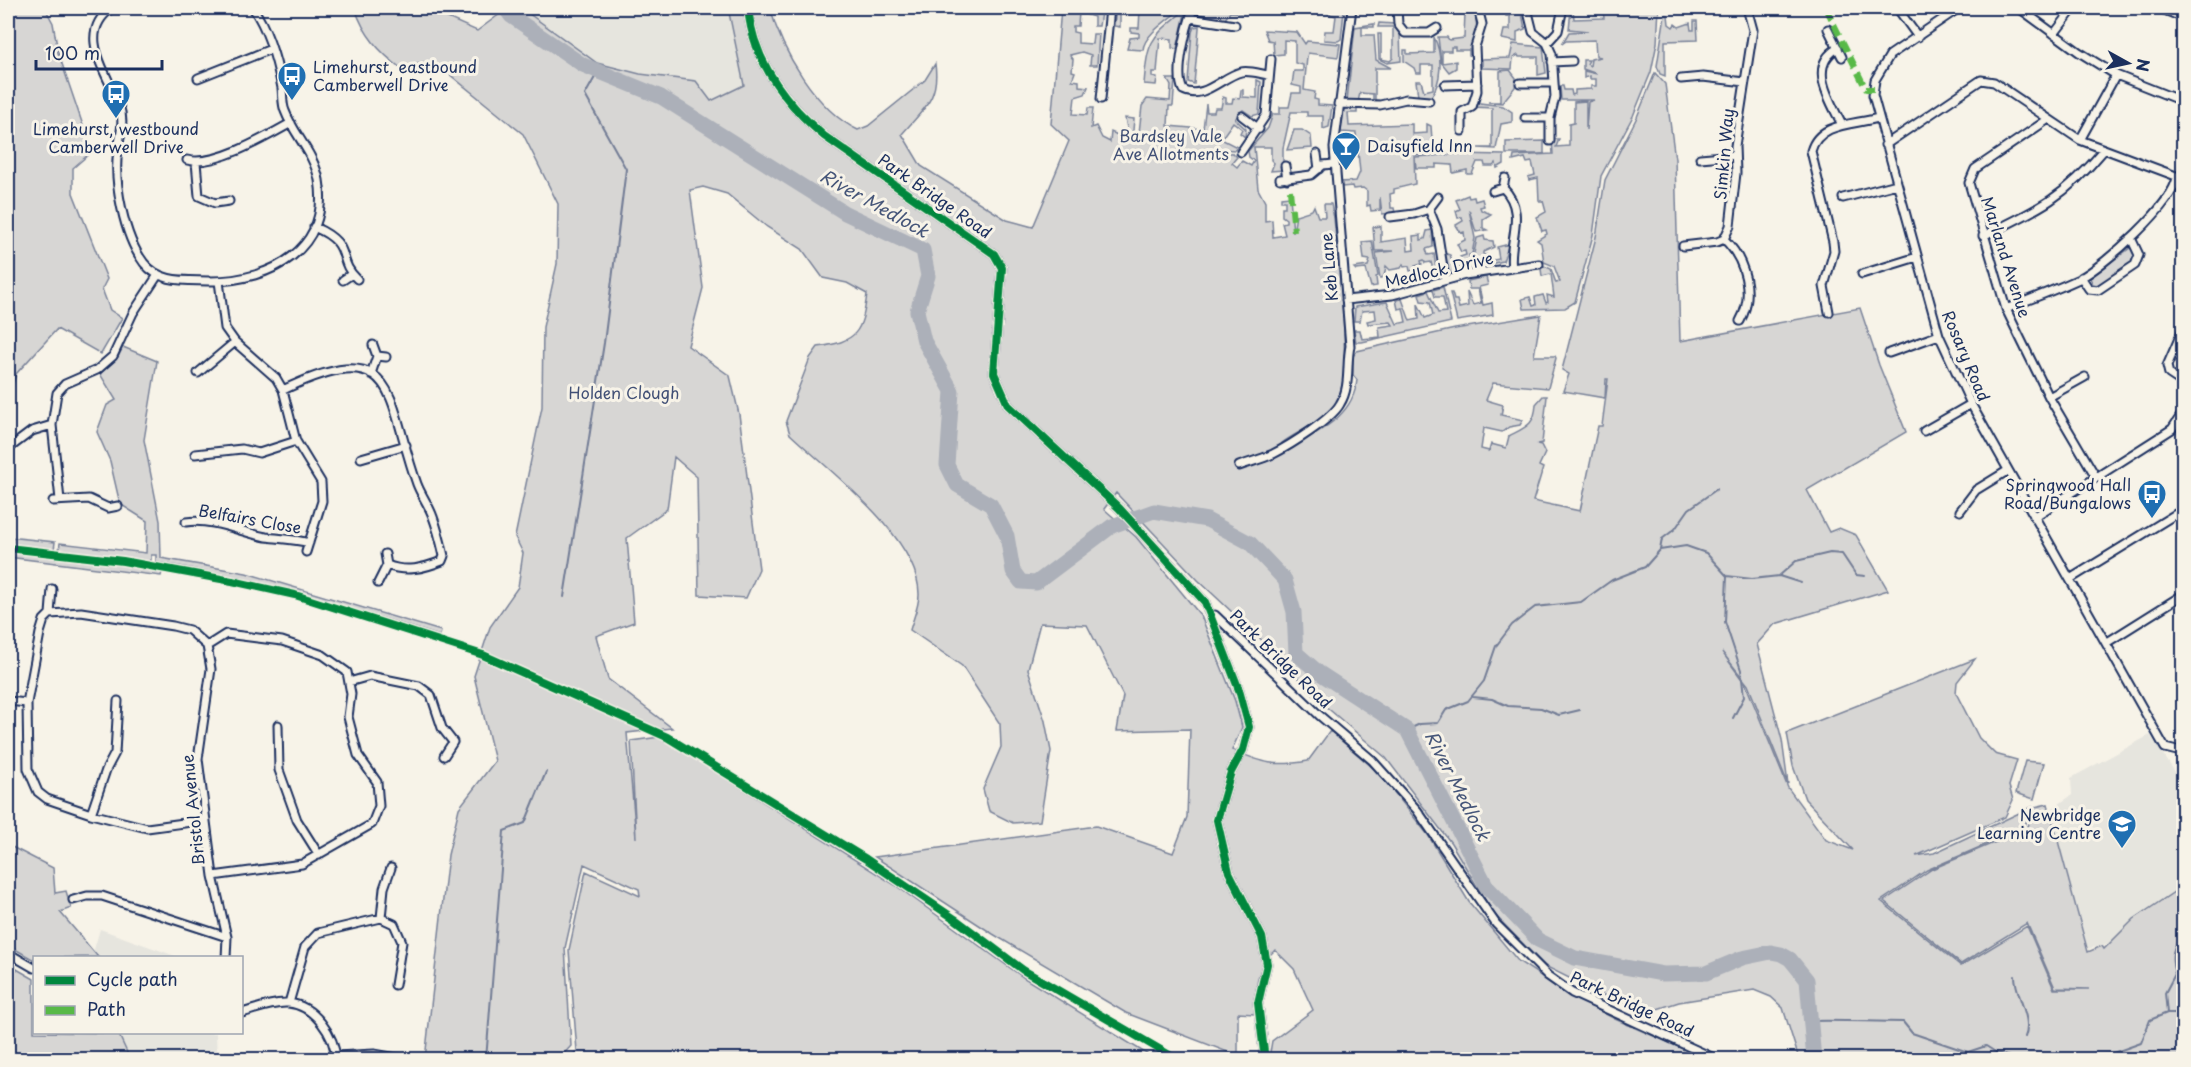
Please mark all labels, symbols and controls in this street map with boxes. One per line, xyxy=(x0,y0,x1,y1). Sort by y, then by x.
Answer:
scale bar xyxy=(36,33,162,71)
north arrow xyxy=(2098,33,2158,93)
text: 100 m xyxy=(45,39,100,66)
place label: Limehurst, eastbound Camberwell Drive xyxy=(313,54,477,96)
text: N xyxy=(2131,57,2157,73)
bus stop icon: Limehurst, eastbound Camberwell Drive xyxy=(276,60,308,102)
bus stop icon: Limehurst, westbound Camberwell Drive xyxy=(100,78,132,120)
street label: Simkin Way xyxy=(1707,107,1739,201)
place label: Limehurst, westbound Camberwell Drive xyxy=(33,116,199,158)
park label: Bardsley Vale Ave Allotments xyxy=(1113,123,1229,165)
bar icon: Daisyfield Inn xyxy=(1330,130,1362,172)
place label: Daisyfield Inn xyxy=(1367,133,1473,157)
street label: Park Bridge Road xyxy=(874,147,997,243)
water label: River Medlock xyxy=(816,162,935,244)
street label: Marland Avenue xyxy=(1976,193,2038,321)
street label: Keb Lane xyxy=(1313,232,1343,302)
street label: Medlock Drive xyxy=(1382,245,1495,293)
street label: Rosary Road xyxy=(1937,306,1997,405)
park label: Holden Clough xyxy=(568,380,680,404)
place label: Springwood Hall Road/Bungalows xyxy=(2004,472,2131,514)
bus stop icon: Springwood Hall Road/Bungalows xyxy=(2136,478,2168,520)
street label: Belfairs Close xyxy=(197,497,303,539)
street label: Park Bridge Road xyxy=(1225,603,1338,713)
water label: River Medlock xyxy=(1419,726,1498,846)
street label: Bristol Avenue xyxy=(174,753,210,867)
place label: Newbridge Learning Centre xyxy=(1977,802,2101,844)
school or university icon: Newbridge Learning Centre xyxy=(2106,808,2138,850)
legend xyxy=(33,956,243,1034)
street label: Park Bridge Road xyxy=(1567,964,1698,1042)
text: Cycle path xyxy=(87,965,178,992)
text: Path xyxy=(87,995,126,1022)

